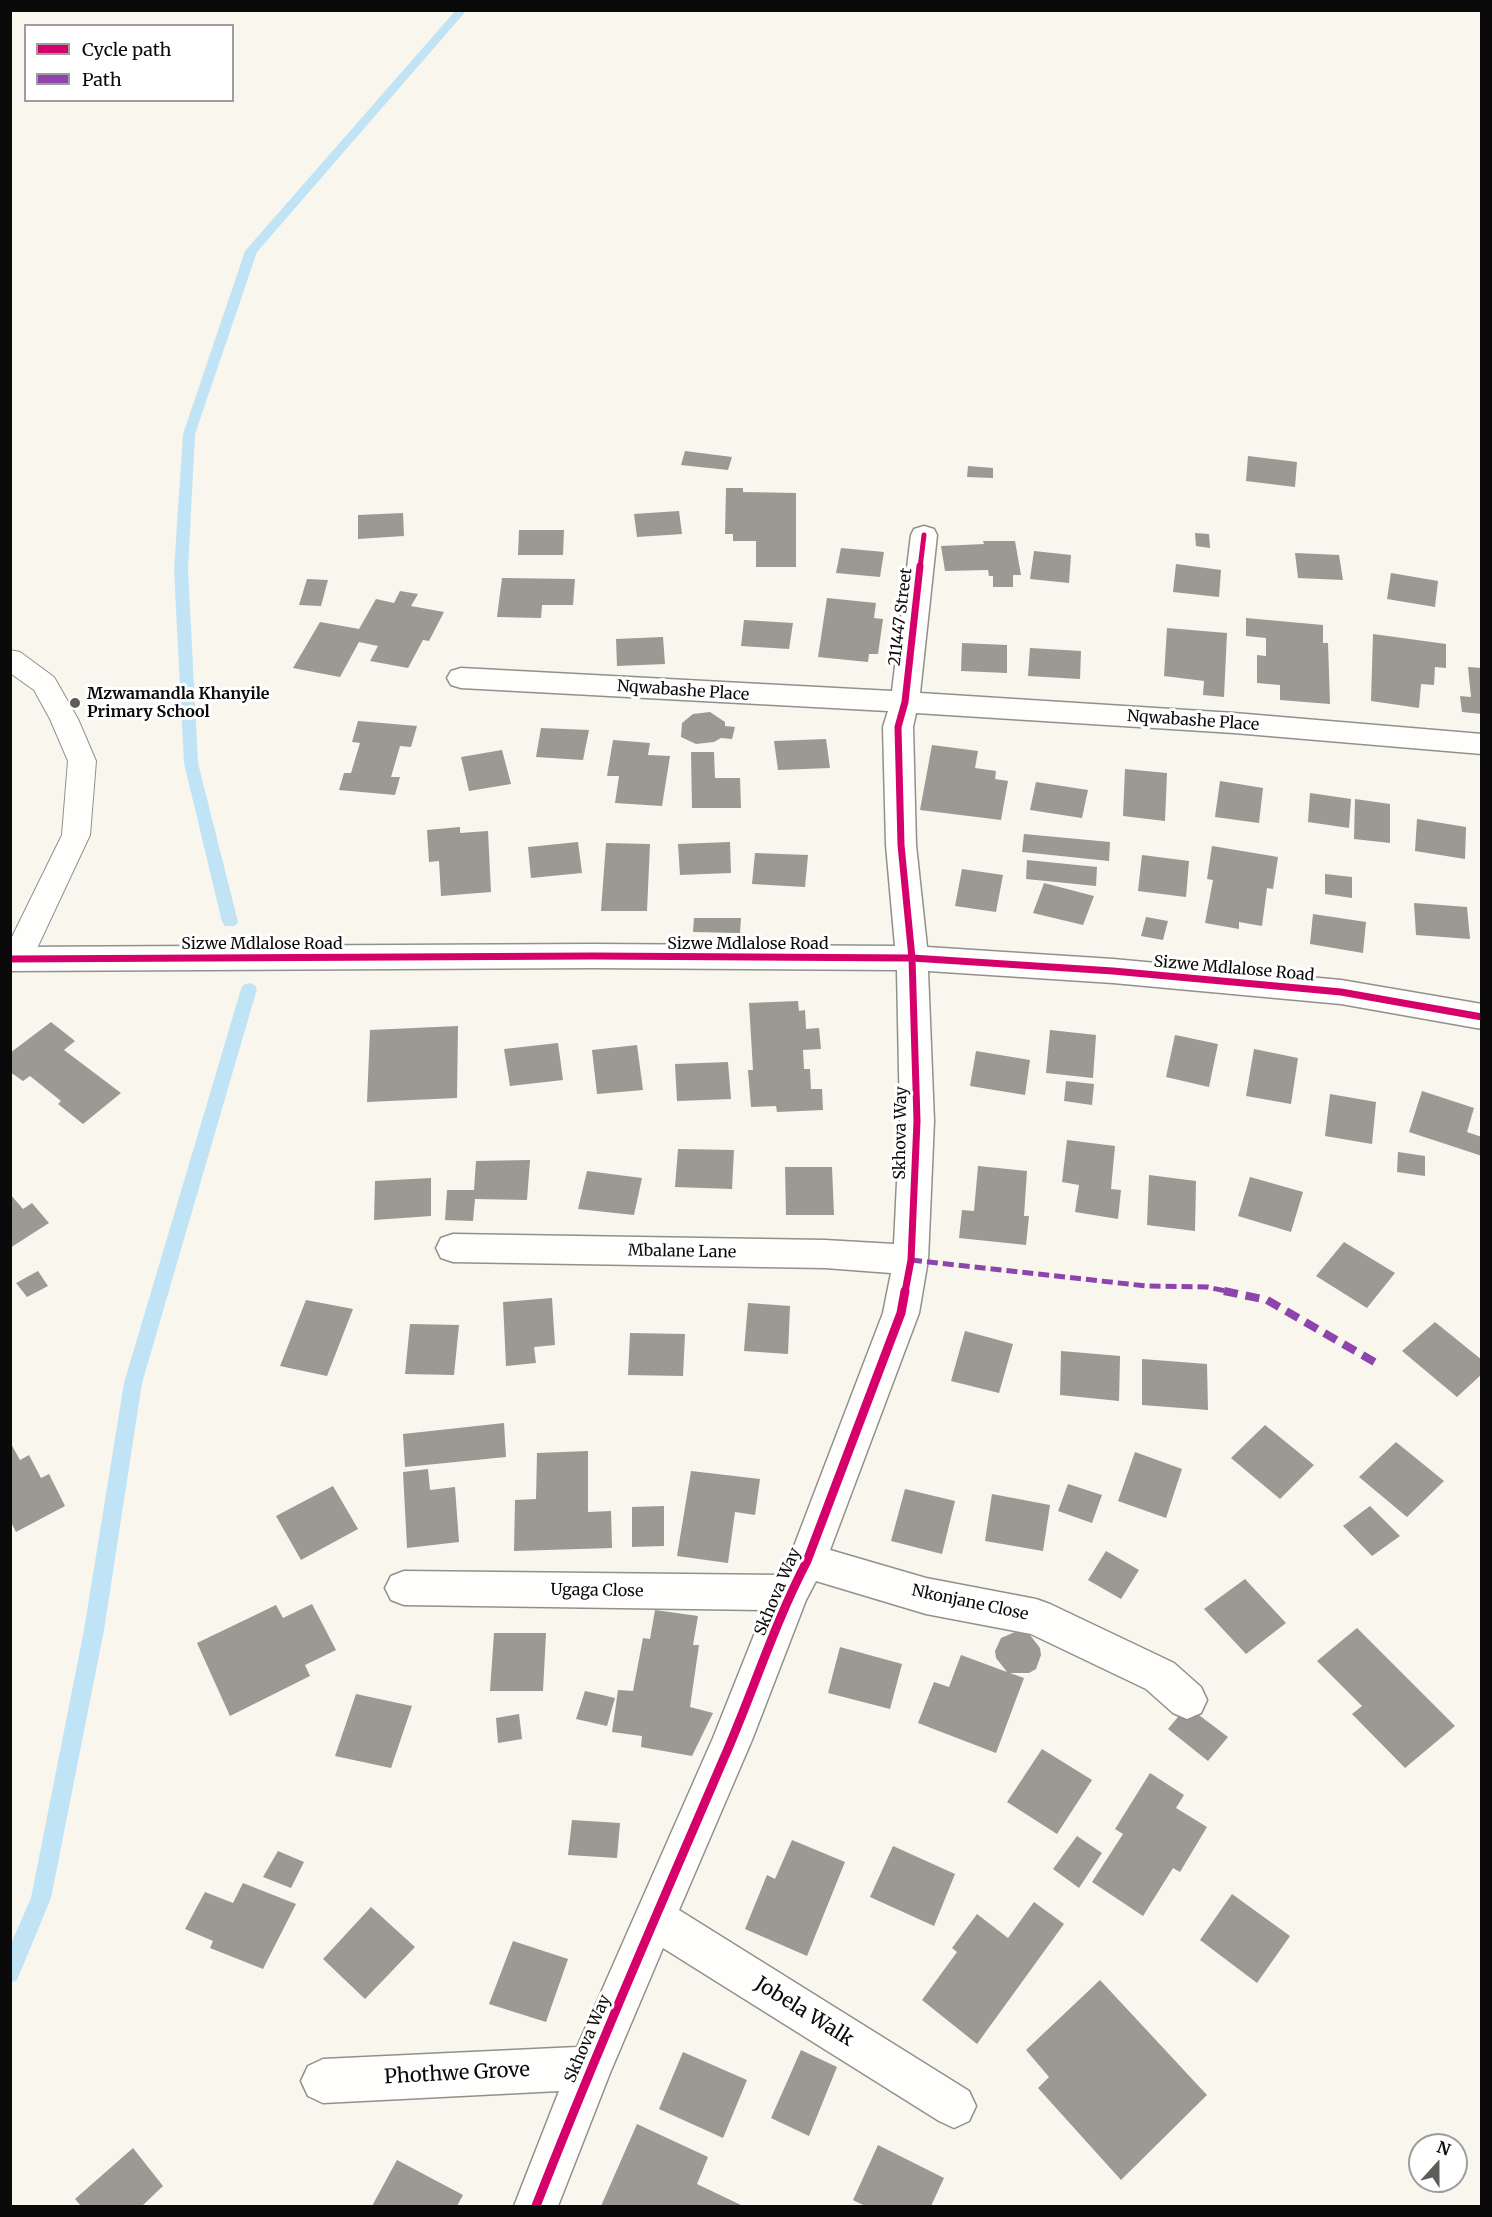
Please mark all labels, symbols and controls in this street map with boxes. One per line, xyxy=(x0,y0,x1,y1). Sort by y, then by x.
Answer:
legend xyxy=(24,24,234,102)
text: Cycle path xyxy=(82,38,171,61)
text: Path xyxy=(82,68,122,91)
street label: 211447 Street xyxy=(885,567,917,667)
street label: Nqwabashe Place xyxy=(616,677,750,705)
place label: Mzwamandla Khanyile Primary School xyxy=(87,684,270,722)
marker: Mzwamandla Khanyile Primary School xyxy=(68,696,82,710)
street label: Nqwabashe Place xyxy=(1126,707,1260,735)
street label: Sizwe Mdlalose Road xyxy=(181,934,343,954)
street label: Sizwe Mdlalose Road xyxy=(667,934,829,954)
street label: Sizwe Mdlalose Road xyxy=(1153,952,1315,986)
street label: Skhova Way xyxy=(891,1086,911,1180)
street label: Mbalane Lane xyxy=(628,1241,736,1263)
street label: Skhova Way xyxy=(751,1545,805,1639)
street label: Ugaga Close xyxy=(551,1581,643,1601)
street label: Nkonjane Close xyxy=(910,1581,1030,1625)
street label: Jobela Walk xyxy=(750,1972,858,2052)
street label: Skhova Way xyxy=(561,1992,615,2086)
street label: Phothwe Grove xyxy=(384,2058,530,2090)
north arrow xyxy=(1408,2133,1468,2193)
text: N xyxy=(1434,2136,1453,2160)

